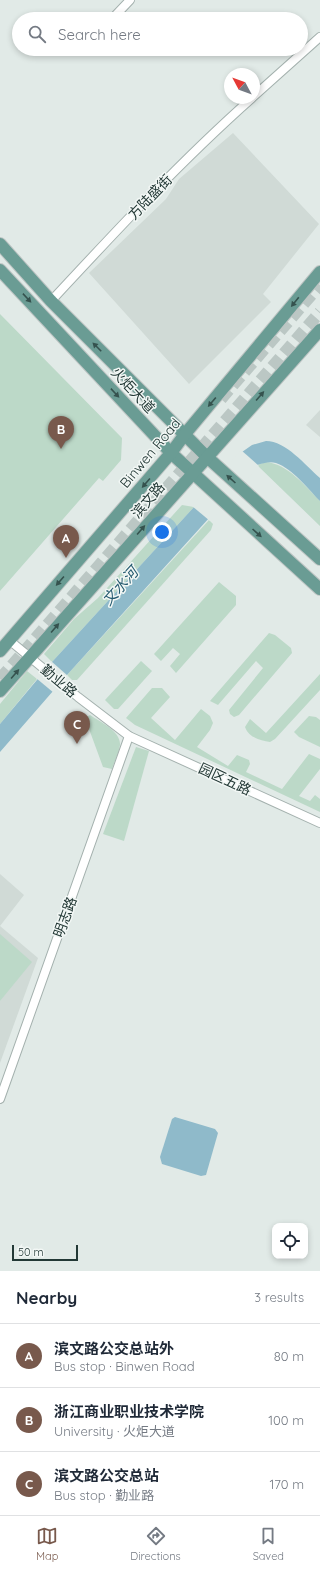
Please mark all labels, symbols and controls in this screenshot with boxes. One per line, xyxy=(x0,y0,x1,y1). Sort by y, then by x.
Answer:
search box xyxy=(12,12,308,56)
icon: search xyxy=(26,23,48,45)
text: Search here xyxy=(58,25,141,44)
north arrow xyxy=(224,68,260,104)
street label: 方陆盛街 xyxy=(124,171,176,223)
one-way arrow xyxy=(22,293,31,304)
one-way arrow xyxy=(291,297,300,307)
one-way arrow xyxy=(92,342,102,352)
street label: 火炬大道 xyxy=(107,363,159,417)
one-way arrow xyxy=(111,388,120,399)
one-way arrow xyxy=(256,391,265,402)
one-way arrow xyxy=(207,396,216,407)
street label: Binwen Road xyxy=(116,415,184,491)
pin: B xyxy=(48,416,74,449)
one-way arrow xyxy=(226,475,236,484)
one-way arrow xyxy=(141,477,150,488)
street label: 滨文路 xyxy=(127,478,169,522)
your location xyxy=(152,522,172,542)
pin: A xyxy=(53,525,79,558)
one-way arrow xyxy=(136,525,146,535)
one-way arrow xyxy=(253,528,262,537)
water label: 文水河 xyxy=(98,561,144,609)
one-way arrow xyxy=(56,575,65,586)
one-way arrow xyxy=(51,622,60,633)
street label: 勤业路 xyxy=(37,661,81,701)
one-way arrow xyxy=(10,669,19,679)
pin: C xyxy=(64,711,90,744)
street label: 园区五路 xyxy=(196,759,254,799)
street label: 明志路 xyxy=(49,894,81,940)
map controls xyxy=(272,1223,308,1259)
button: locate xyxy=(272,1223,308,1259)
scale bar xyxy=(12,1243,78,1262)
text: 50 m xyxy=(18,1245,44,1259)
text: Nearby xyxy=(16,1287,77,1308)
text: 3 results xyxy=(254,1289,304,1305)
text: 滨文路公交总站外 xyxy=(54,1339,174,1358)
text: A xyxy=(25,1348,33,1364)
text: 80 m xyxy=(274,1348,304,1364)
text: Bus stop · Binwen Road xyxy=(54,1358,195,1374)
text: 浙江商业职业技术学院 xyxy=(54,1402,204,1421)
text: B xyxy=(25,1412,33,1428)
text: 100 m xyxy=(268,1412,304,1428)
text: University · 火炬大道 xyxy=(54,1423,175,1439)
text: 滨文路公交总站 xyxy=(54,1466,159,1485)
text: C xyxy=(25,1476,33,1492)
text: 170 m xyxy=(269,1476,304,1492)
text: Bus stop · 勤业路 xyxy=(54,1487,154,1503)
tab: Map xyxy=(36,1525,58,1563)
tab: Directions xyxy=(130,1525,181,1563)
tab: Saved xyxy=(253,1525,284,1563)

